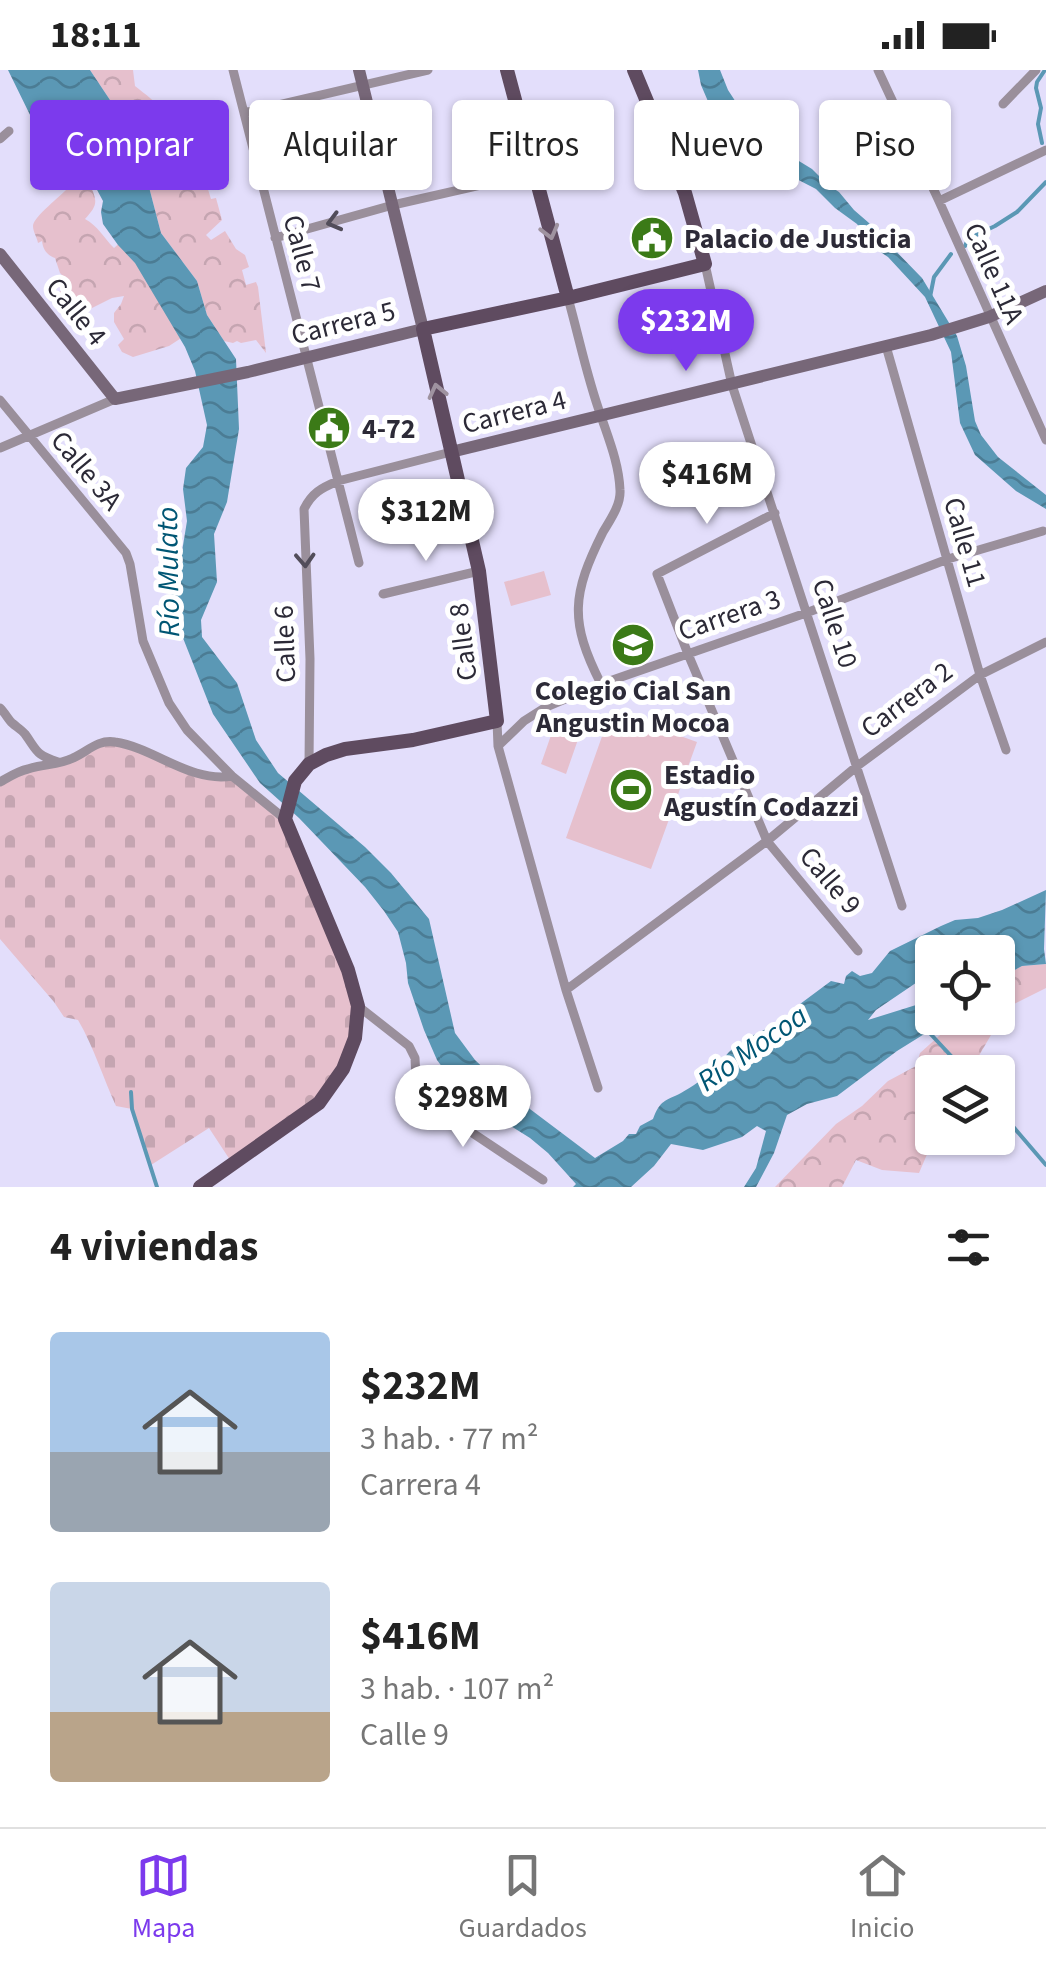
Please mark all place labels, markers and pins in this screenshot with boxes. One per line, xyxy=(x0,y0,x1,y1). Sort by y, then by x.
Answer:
public building icon: Palacio de Justicia xyxy=(629,215,675,261)
place label: Palacio de Justicia xyxy=(684,219,911,259)
pin: $232M xyxy=(616,289,756,374)
public building icon: 4-72 xyxy=(306,405,352,451)
place label: 4-72 xyxy=(362,409,416,449)
pin: $416M xyxy=(637,442,777,527)
pin: $312M xyxy=(356,479,496,564)
school or university icon: Colegio Cial San Angustin Mocoa xyxy=(610,622,656,668)
place label: Colegio Cial San Angustin Mocoa xyxy=(535,671,731,743)
place label: Estadio Agustín Codazzi xyxy=(663,755,859,827)
sports icon: Estadio Agustín Codazzi xyxy=(608,767,654,813)
pin: $298M xyxy=(393,1065,533,1150)

